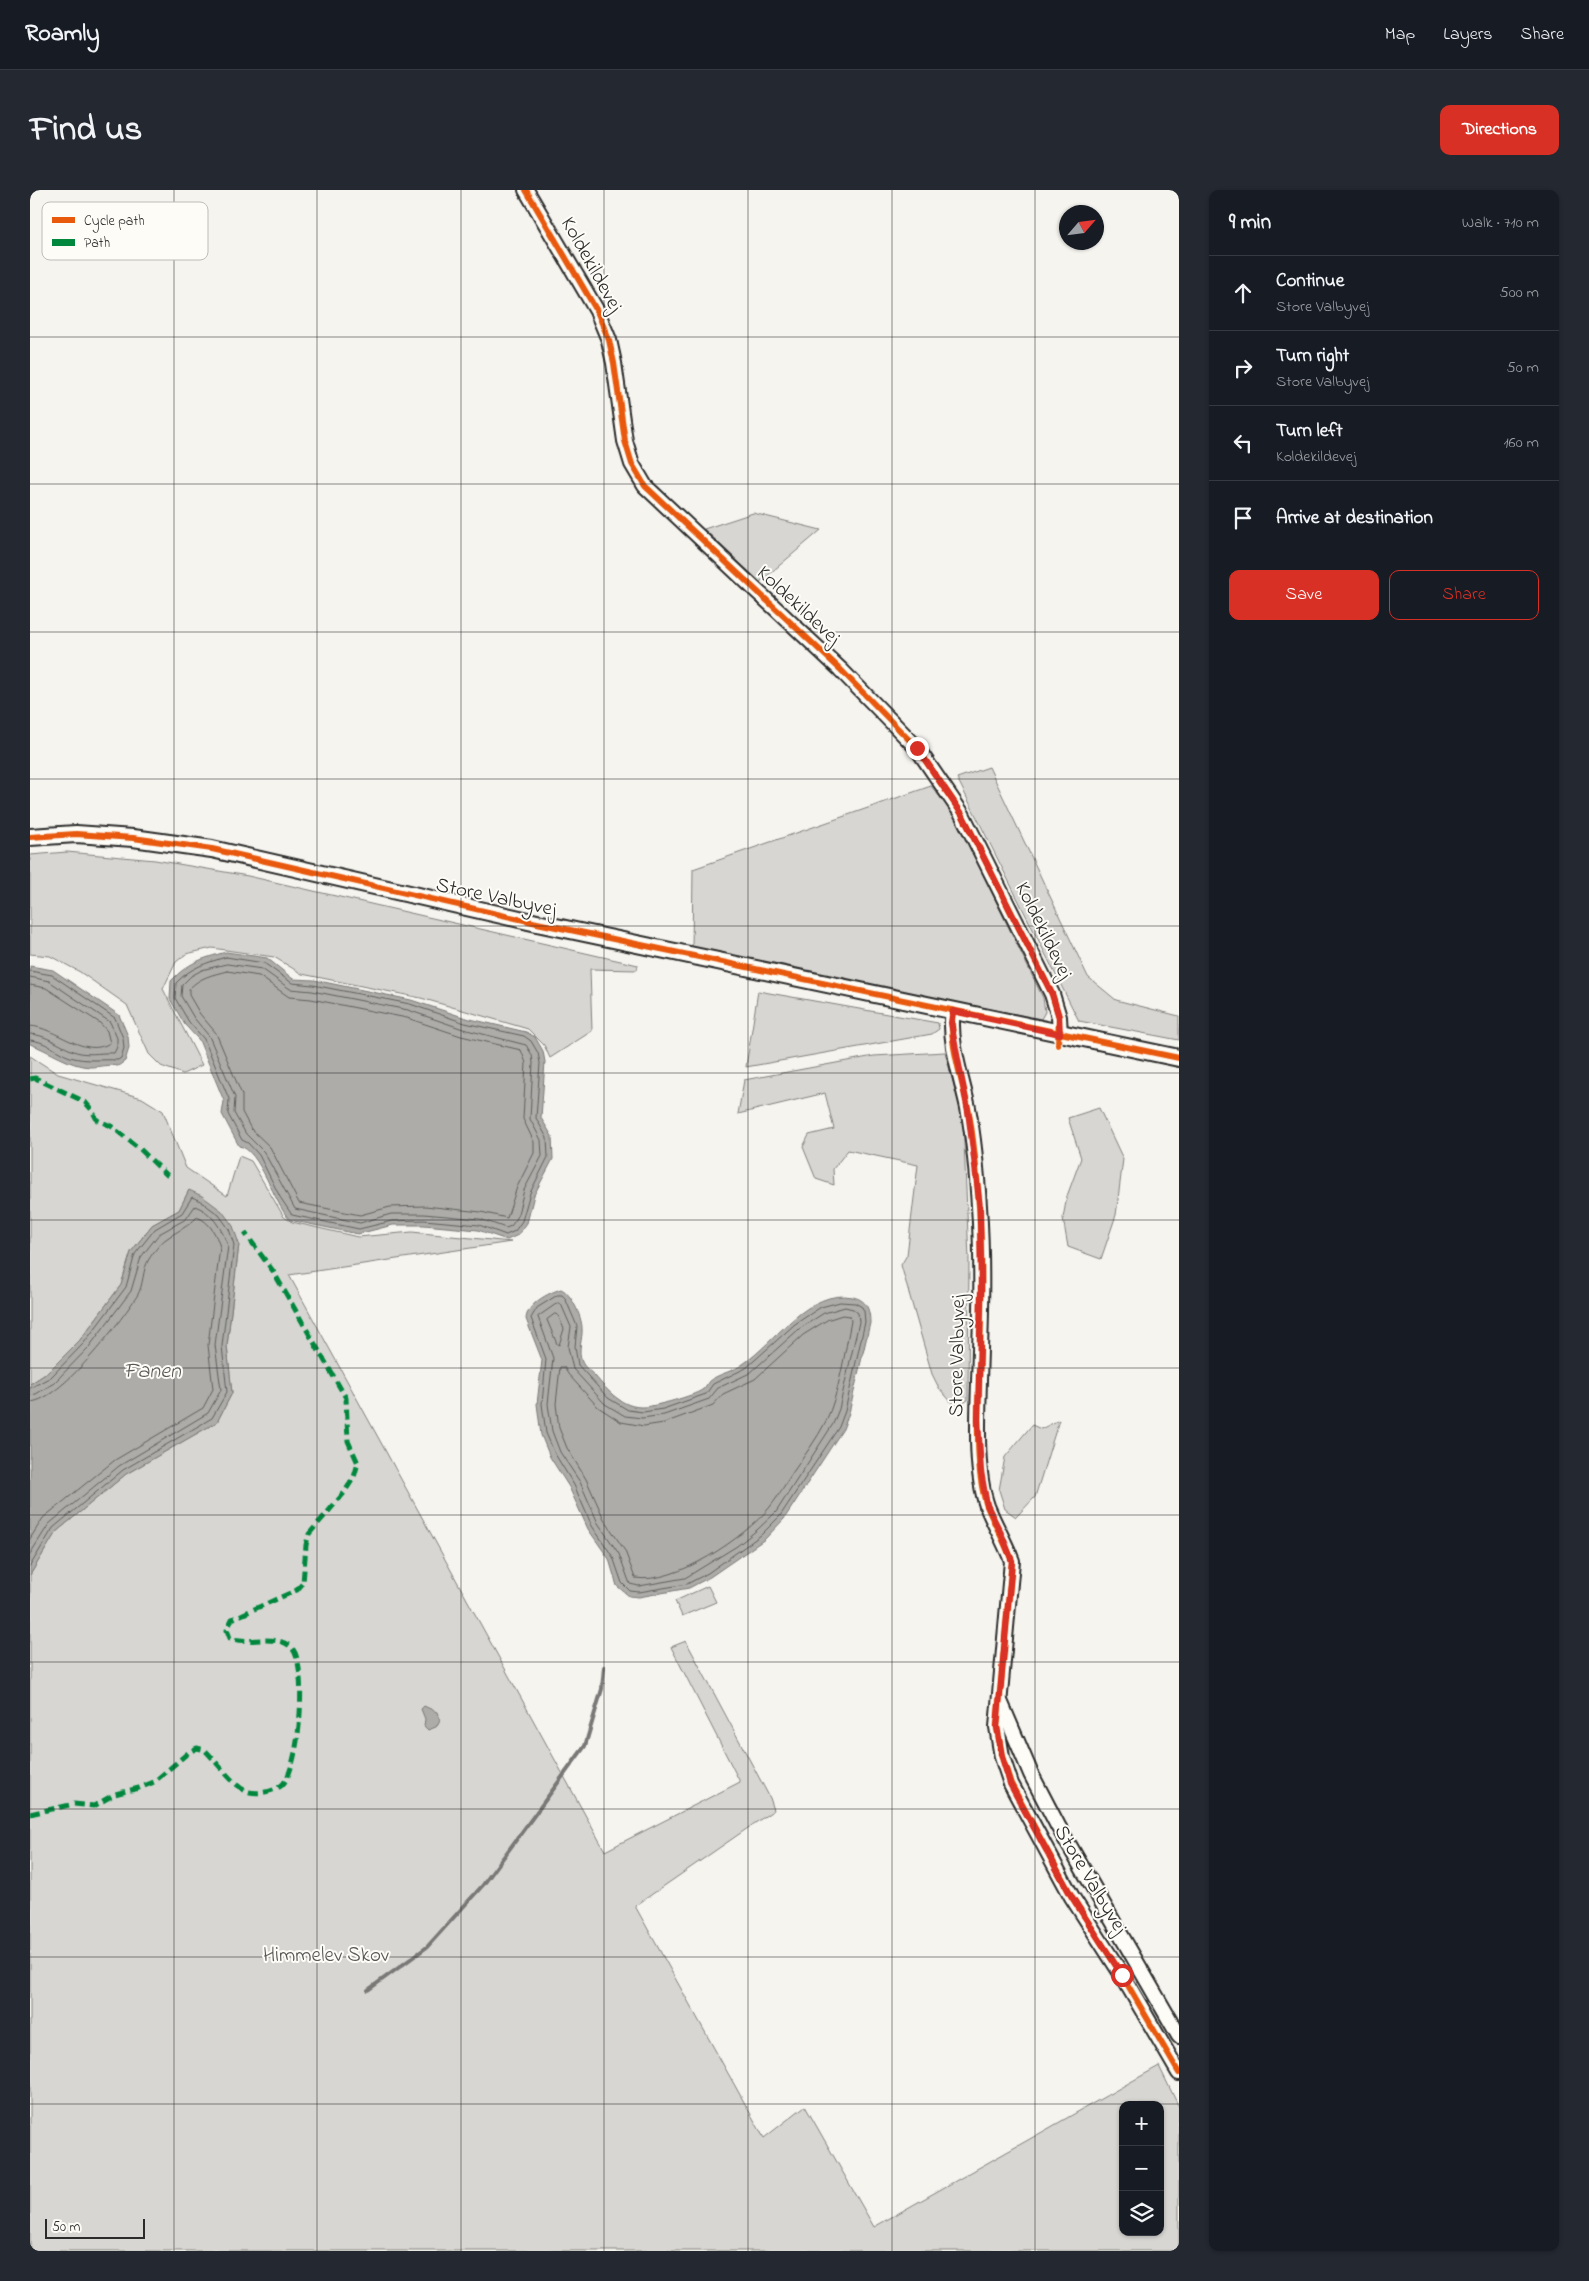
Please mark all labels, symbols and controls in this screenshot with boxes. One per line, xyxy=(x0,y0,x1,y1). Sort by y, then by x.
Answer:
text: Roamly xyxy=(25,17,100,52)
text: Map xyxy=(1385,22,1415,48)
text: Layers xyxy=(1443,22,1493,48)
text: Share xyxy=(1521,22,1564,48)
text: Find us xyxy=(30,105,142,156)
button: Directions xyxy=(1440,105,1559,155)
legend xyxy=(42,202,208,260)
north arrow xyxy=(1059,205,1104,250)
text: 9 min xyxy=(1229,208,1271,238)
text: Cycle path xyxy=(84,211,145,233)
text: Walk · 710 m xyxy=(1462,211,1539,235)
street label: Koldekildevej xyxy=(552,212,630,319)
text: Path xyxy=(84,233,110,254)
text: Continue xyxy=(1276,268,1344,295)
icon: ahead xyxy=(1229,279,1257,307)
text: 500 m xyxy=(1500,281,1539,305)
text: Store Valbyvej xyxy=(1276,295,1369,319)
text: Turn right xyxy=(1276,343,1349,370)
icon: right xyxy=(1229,354,1257,382)
text: 50 m xyxy=(1507,356,1539,380)
text: Store Valbyvej xyxy=(1276,370,1369,394)
text: Turn left xyxy=(1276,418,1343,445)
icon: left xyxy=(1229,429,1257,457)
text: 160 m xyxy=(1504,431,1539,455)
text: Koldekildevej xyxy=(1276,445,1356,469)
icon: arrive xyxy=(1229,504,1257,532)
text: Arrive at destination xyxy=(1276,505,1433,532)
street label: Koldekildevej xyxy=(749,559,847,653)
button: Save xyxy=(1229,570,1379,620)
button: Share xyxy=(1389,570,1539,620)
route end xyxy=(906,737,929,760)
street label: Store Valbyvej xyxy=(433,871,560,928)
street label: Koldekildevej xyxy=(1006,877,1080,986)
street label: Store Valbyvej xyxy=(942,1294,976,1418)
water label: Fanen xyxy=(123,1356,182,1388)
street label: Store Valbyvej xyxy=(1044,1820,1135,1942)
park label: Himmelev Skov xyxy=(263,1941,390,1971)
route start xyxy=(1111,1964,1134,1987)
map controls xyxy=(1119,2101,1164,2236)
button: + xyxy=(1119,2101,1164,2146)
button: − xyxy=(1119,2146,1164,2191)
button: layers xyxy=(1119,2191,1164,2236)
scale bar xyxy=(45,2216,145,2239)
text: 50 m xyxy=(52,2217,80,2238)

